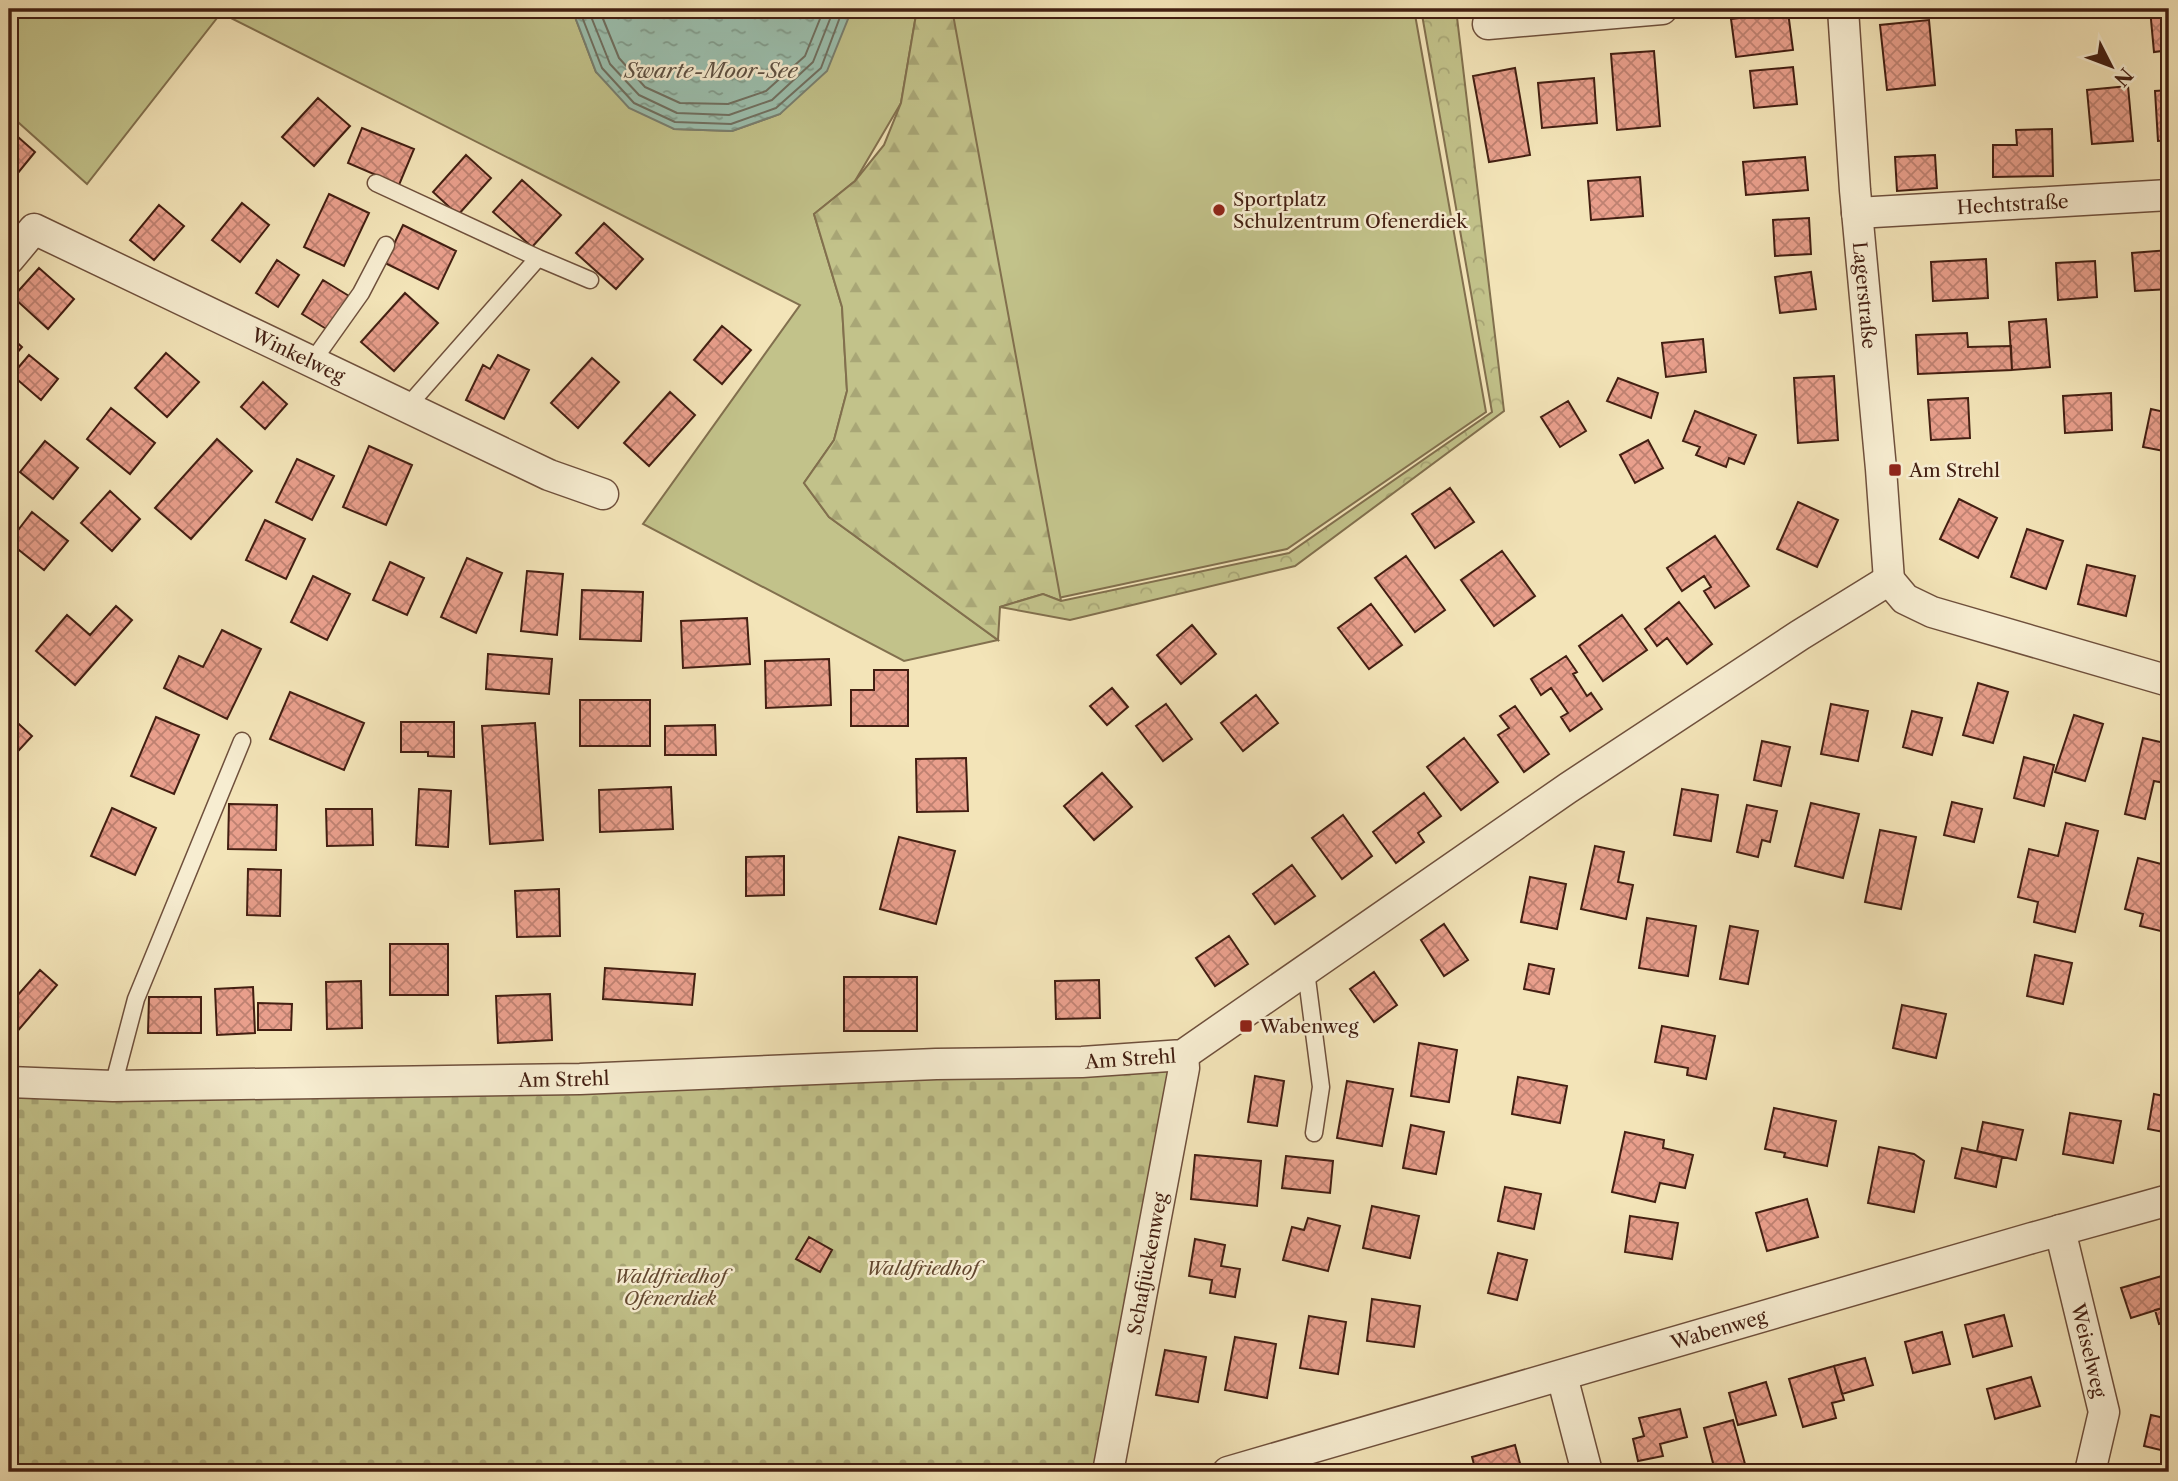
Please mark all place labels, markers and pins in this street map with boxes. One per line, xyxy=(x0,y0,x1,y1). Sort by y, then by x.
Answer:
place label: Sportplatz Schulzentrum Ofenerdiek xyxy=(1233,188,1468,233)
marker: Sportplatz Schulzentrum Ofenerdiek xyxy=(1211,202,1227,218)
place label: Am Strehl xyxy=(1908,459,2000,482)
marker: Am Strehl xyxy=(1887,462,1903,478)
place label: Wabenweg xyxy=(1259,1015,1360,1038)
marker: Wabenweg xyxy=(1238,1018,1254,1034)

